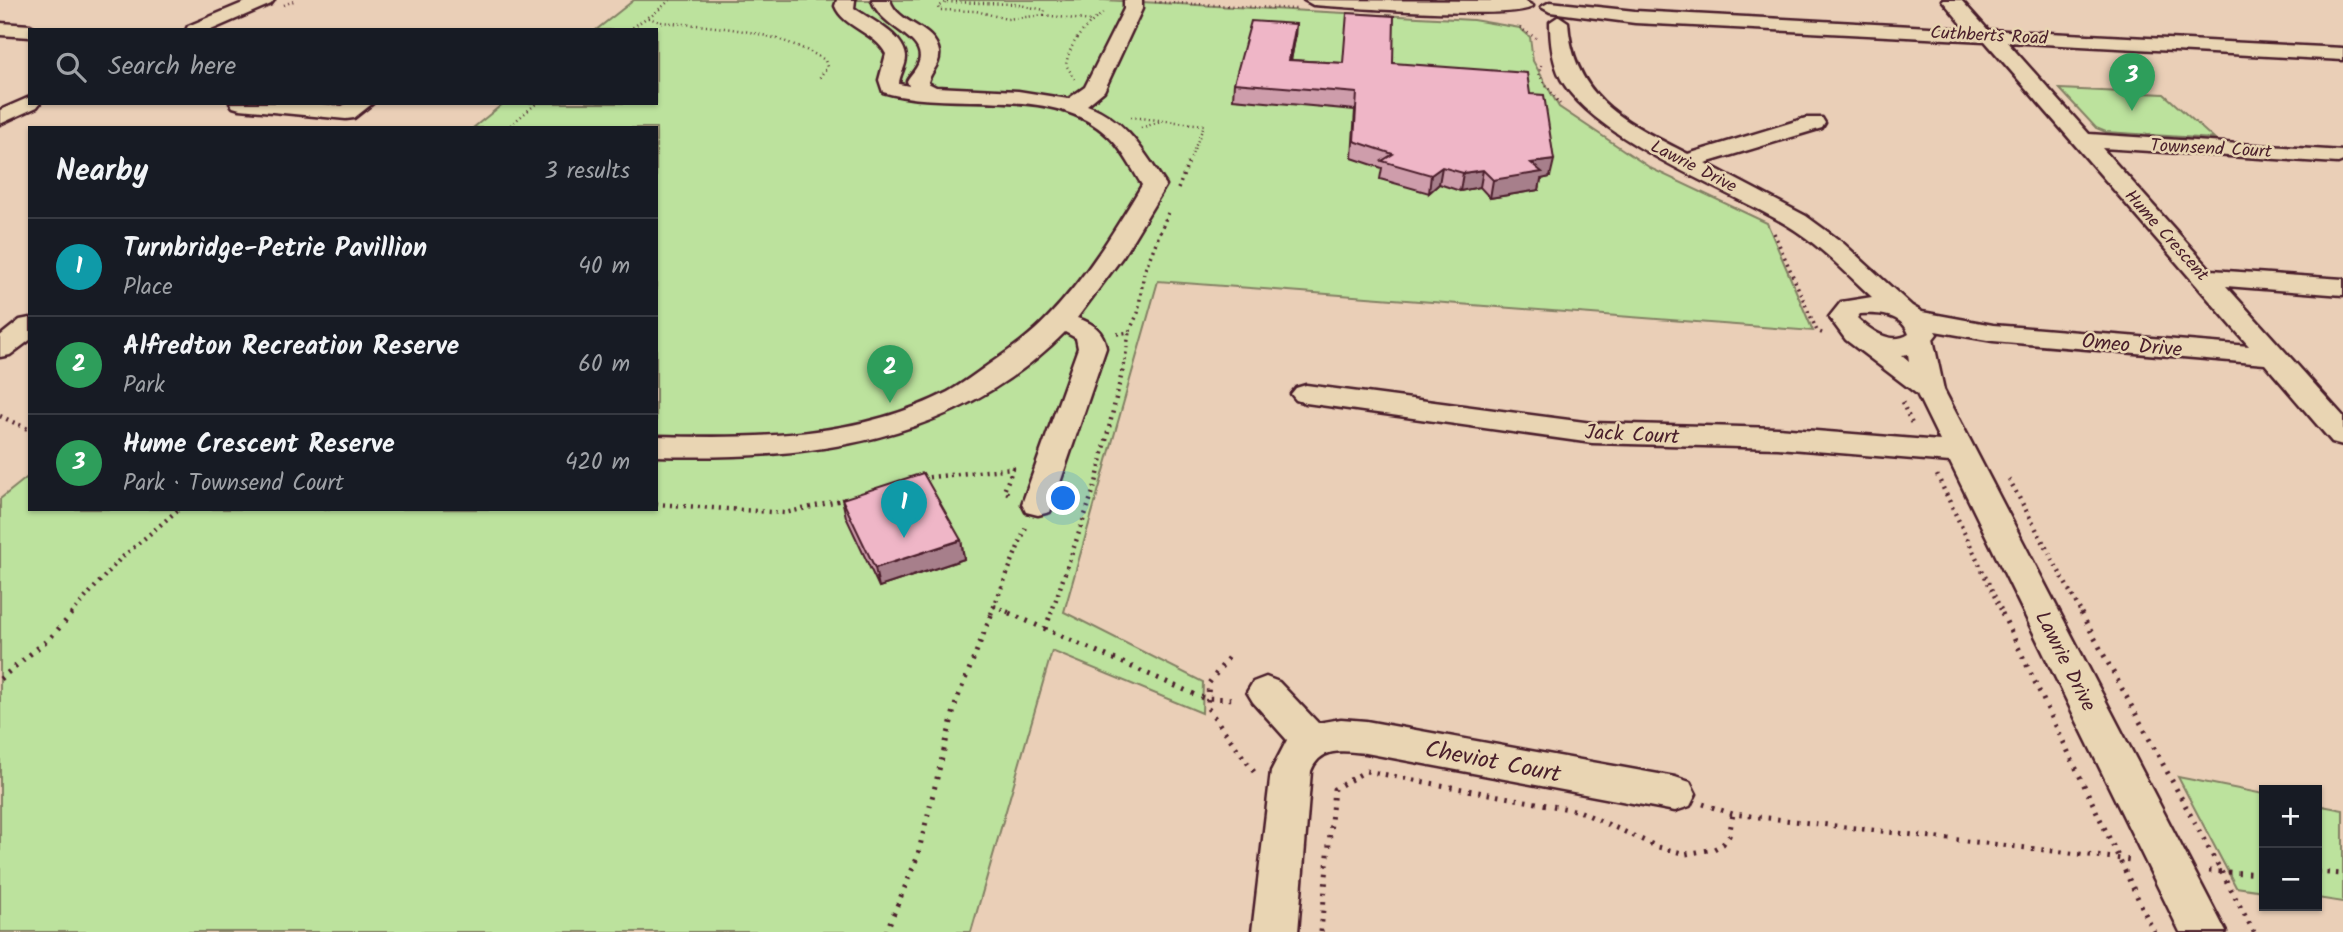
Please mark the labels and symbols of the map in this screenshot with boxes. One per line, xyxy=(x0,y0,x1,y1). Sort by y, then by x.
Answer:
street label: Cuthberts Road xyxy=(1929,19,2049,54)
pin: 3 xyxy=(2109,53,2155,111)
street label: Townsend Court xyxy=(2149,132,2273,167)
street label: Lawrie Drive xyxy=(1645,133,1742,201)
street label: Hume Crescent xyxy=(2116,183,2216,289)
street label: Omeo Drive xyxy=(2080,326,2184,367)
pin: 2 xyxy=(867,345,913,403)
street label: Jack Court xyxy=(1584,417,1681,454)
pin: 1 xyxy=(881,480,927,538)
your location xyxy=(1046,481,1080,515)
street label: Lawrie Drive xyxy=(2025,606,2104,718)
street label: Cheviot Court xyxy=(1421,730,1565,795)

